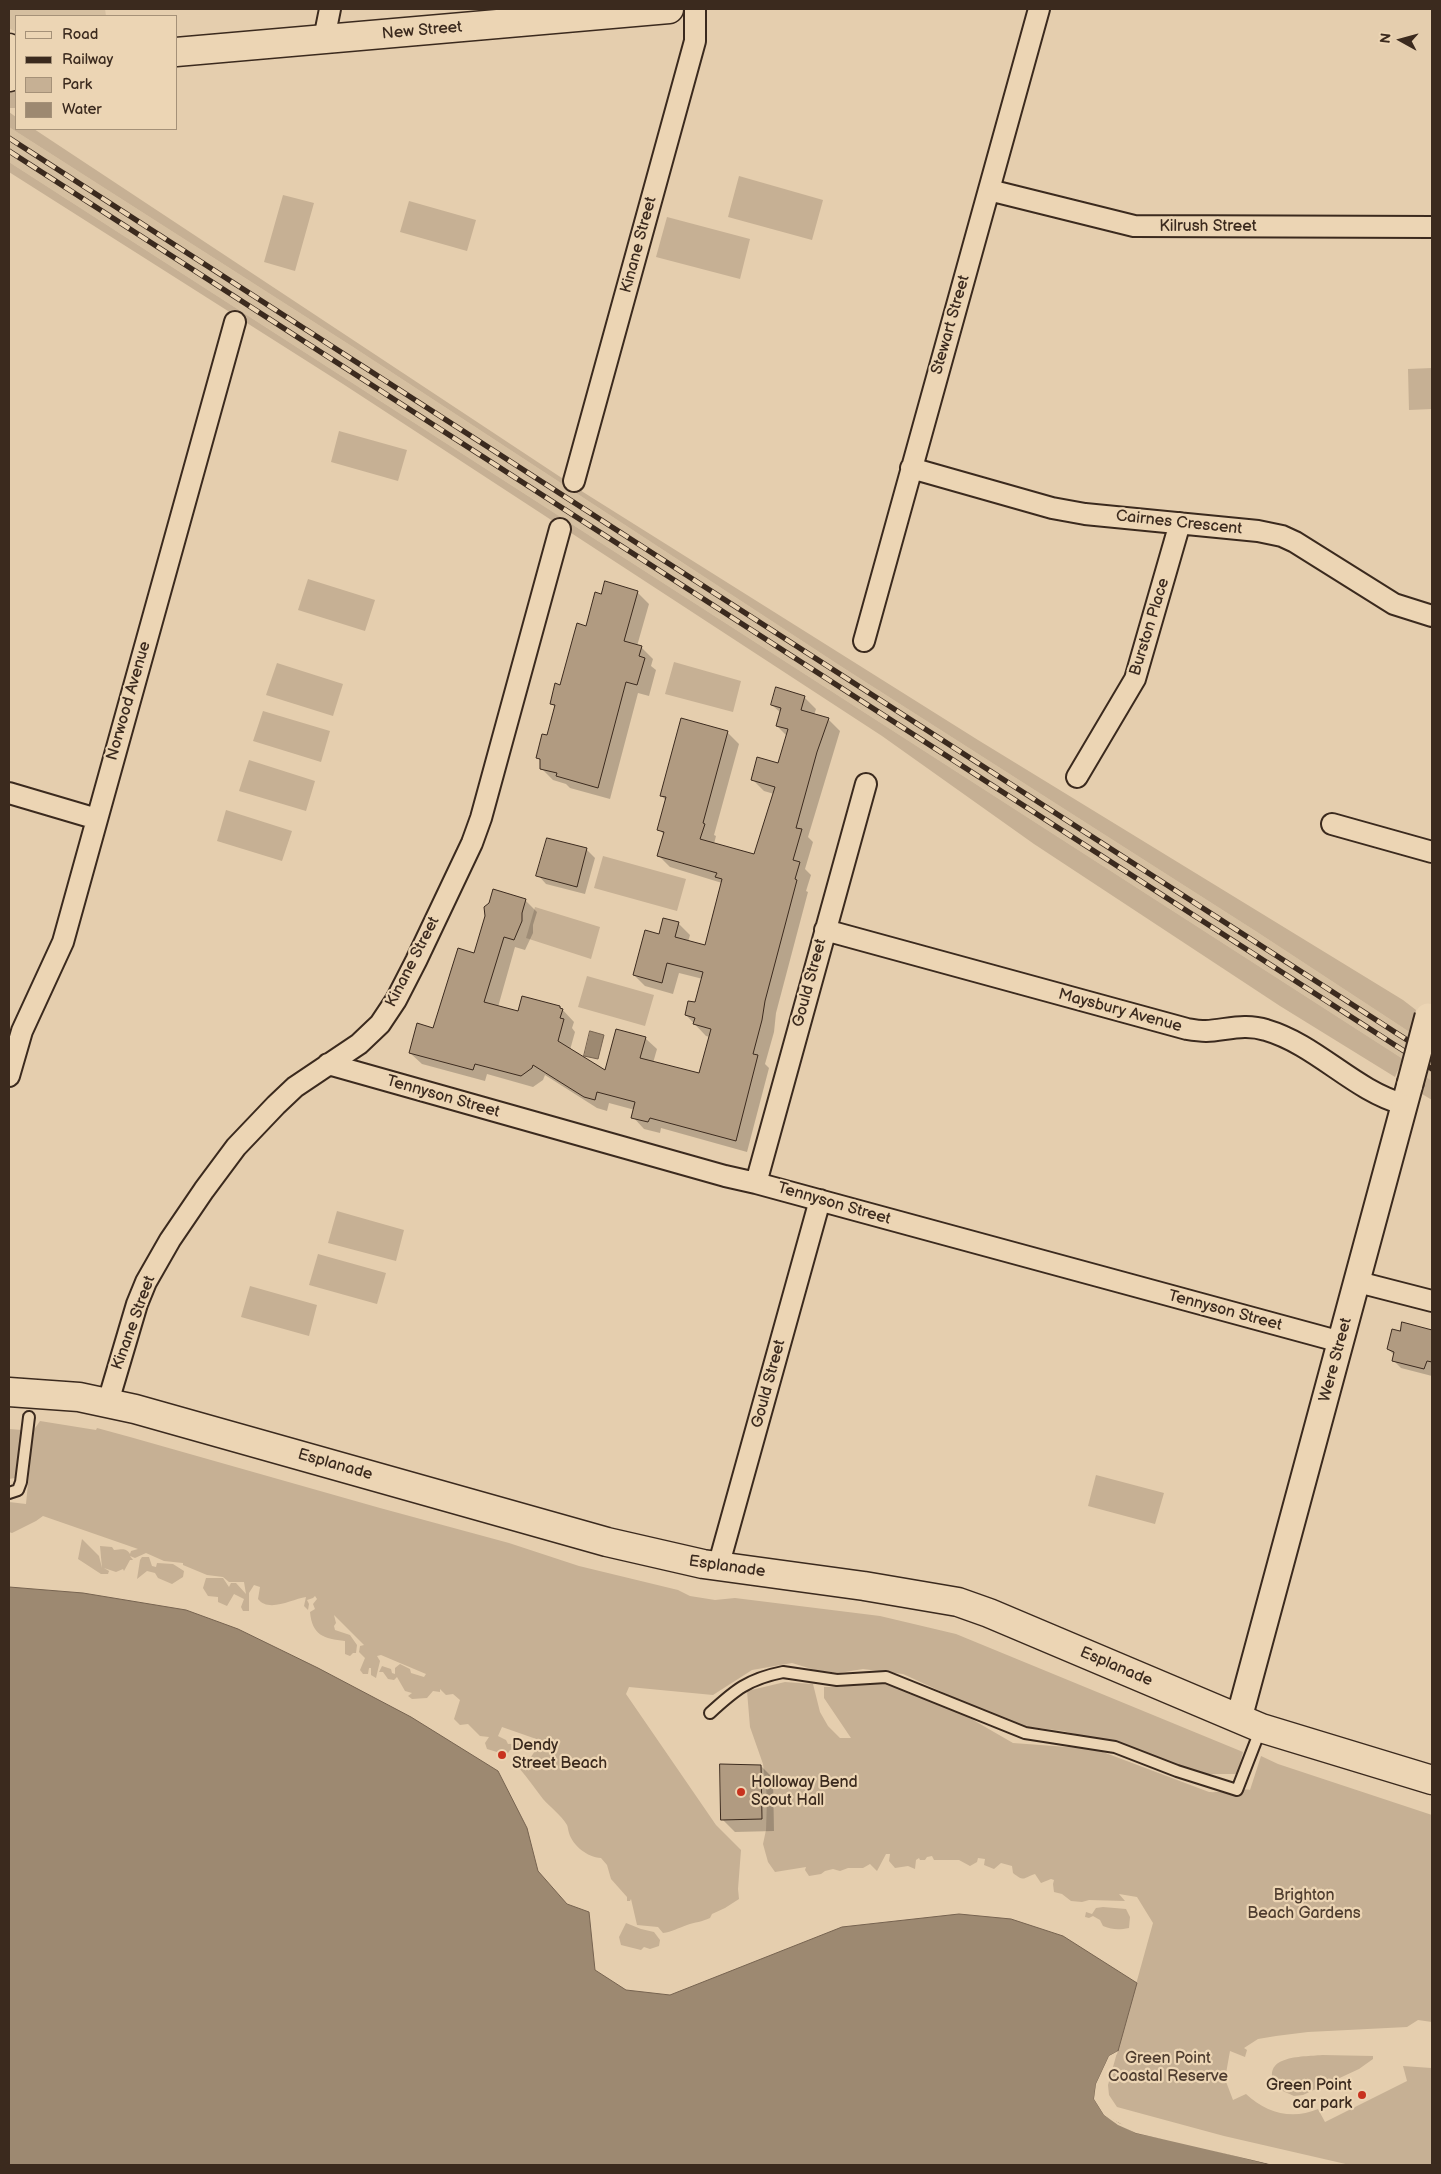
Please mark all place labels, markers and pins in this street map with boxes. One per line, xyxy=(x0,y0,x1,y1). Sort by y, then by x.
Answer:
place label: Dendy Street Beach xyxy=(512,1736,607,1774)
marker: Dendy Street Beach xyxy=(496,1749,508,1761)
place label: Holloway Bend Scout Hall xyxy=(751,1773,858,1811)
marker: Holloway Bend Scout Hall xyxy=(735,1786,747,1798)
place label: Green Point car park xyxy=(1266,2076,1352,2114)
marker: Green Point car park xyxy=(1356,2089,1368,2101)

